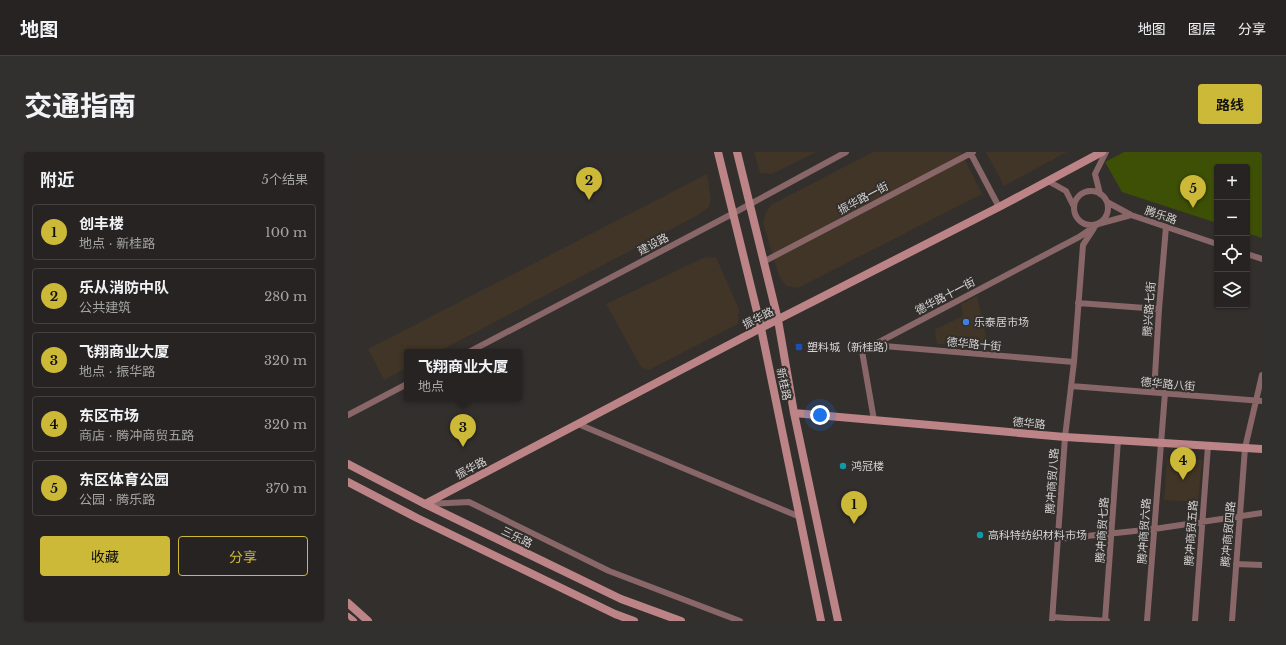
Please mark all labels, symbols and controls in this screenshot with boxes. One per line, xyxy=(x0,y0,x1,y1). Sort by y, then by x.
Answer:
text: 地图 xyxy=(20,18,58,41)
text: 地图 xyxy=(1138,20,1166,38)
text: 图层 xyxy=(1188,20,1216,38)
text: 分享 xyxy=(1238,20,1266,38)
button: 路线 xyxy=(1198,84,1262,124)
text: 交通指南 xyxy=(24,89,136,124)
map controls xyxy=(1214,164,1250,308)
button: + xyxy=(1214,164,1250,200)
pin: 2 xyxy=(576,167,602,200)
text: 附近 xyxy=(40,170,74,191)
text: 5个结果 xyxy=(262,171,308,188)
pin: 5 xyxy=(1180,175,1206,208)
street label: 振华路一街 xyxy=(835,179,891,217)
button: − xyxy=(1214,200,1250,236)
street label: 腾乐路 xyxy=(1143,203,1179,227)
text: 创丰楼 xyxy=(79,214,124,233)
text: 1 xyxy=(51,224,57,241)
text: 100 m xyxy=(265,224,307,241)
street label: 建设路 xyxy=(635,230,671,258)
text: 地点 · 新桂路 xyxy=(79,235,155,252)
button: locate xyxy=(1214,236,1250,272)
button: layers xyxy=(1214,272,1250,308)
street label: 德华路十一街 xyxy=(913,274,977,318)
text: 乐从消防中队 xyxy=(79,278,169,297)
street label: 腾兴路七街 xyxy=(1140,281,1158,337)
text: 2 xyxy=(50,288,58,305)
text: 280 m xyxy=(264,288,307,305)
text: 公共建筑 xyxy=(79,299,131,316)
street label: 振华路 xyxy=(740,304,776,332)
place label: 乐泰居市场 xyxy=(974,315,1029,329)
marker: 乐泰居市场 xyxy=(961,317,971,327)
street label: 德华路十街 xyxy=(946,335,1002,353)
place label: 塑料城（新桂路） xyxy=(807,340,895,354)
text: 飞翔商业大厦 xyxy=(79,342,169,361)
marker: 塑料城（新桂路） xyxy=(794,342,804,352)
popup xyxy=(404,349,522,401)
text: 3 xyxy=(50,352,58,369)
text: 320 m xyxy=(264,352,307,369)
text: 飞翔商业大厦 xyxy=(418,357,508,376)
text: 地点 · 振华路 xyxy=(79,363,155,380)
street label: 新桂路 xyxy=(774,366,794,402)
street label: 德华路八街 xyxy=(1140,375,1196,393)
text: 地点 xyxy=(418,378,444,395)
your location xyxy=(810,405,830,425)
text: 东区市场 xyxy=(79,406,139,425)
pin: 3 xyxy=(450,414,476,447)
street label: 德华路 xyxy=(1012,415,1046,431)
text: 4 xyxy=(50,416,58,433)
text: 320 m xyxy=(264,416,307,433)
text: 商店 · 腾冲商贸五路 xyxy=(79,427,194,444)
pin: 4 xyxy=(1170,447,1196,480)
street label: 腾冲商贸八路 xyxy=(1043,448,1061,514)
street label: 振华路 xyxy=(453,454,489,482)
place label: 鸿冠楼 xyxy=(851,459,884,473)
marker: 鸿冠楼 xyxy=(838,461,848,471)
text: 东区体育公园 xyxy=(79,470,169,489)
text: 5 xyxy=(50,480,58,497)
text: 370 m xyxy=(266,480,307,497)
text: 公园 · 腾乐路 xyxy=(79,491,155,508)
pin: 1 xyxy=(841,491,867,524)
street label: 腾冲商贸七路 xyxy=(1093,497,1111,563)
street label: 腾冲商贸六路 xyxy=(1135,498,1153,564)
street label: 腾冲商贸五路 xyxy=(1182,500,1200,566)
street label: 腾冲商贸四路 xyxy=(1218,501,1238,567)
street label: 三乐路 xyxy=(499,523,535,551)
place label: 高科特纺织材料市场 xyxy=(988,528,1087,542)
marker: 高科特纺织材料市场 xyxy=(975,530,985,540)
button: 收藏 xyxy=(40,536,170,576)
button: 分享 xyxy=(178,536,308,576)

